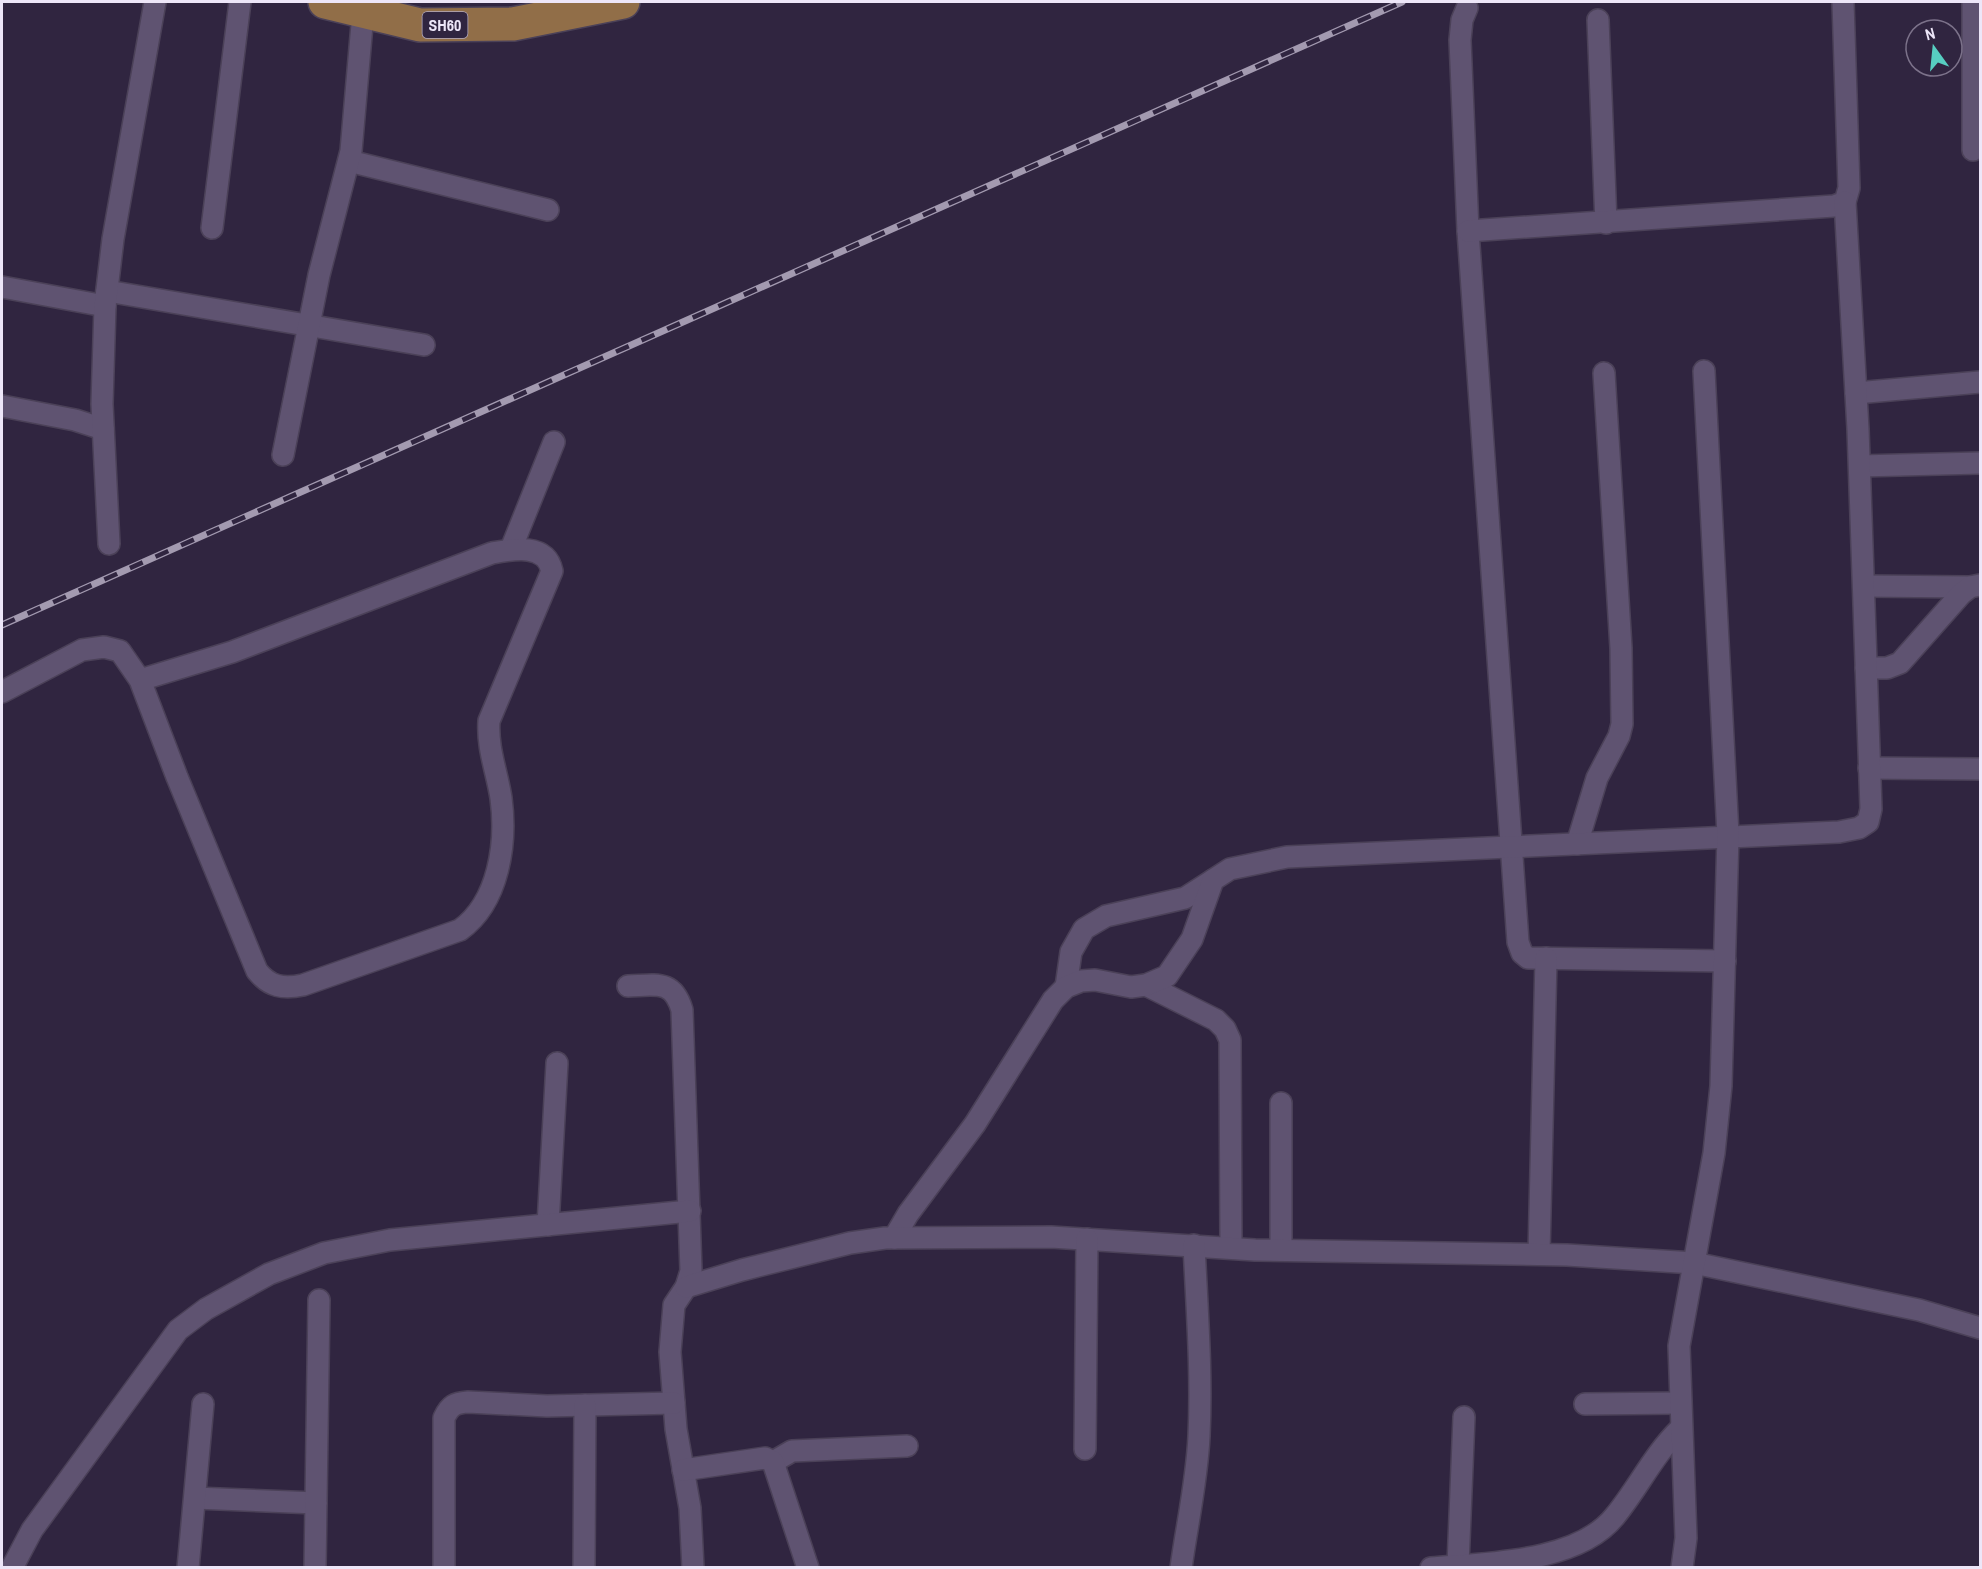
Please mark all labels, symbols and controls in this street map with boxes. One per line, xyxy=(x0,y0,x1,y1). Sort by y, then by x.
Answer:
road number: SH60 xyxy=(422,12,468,38)
north arrow xyxy=(1904,18,1964,78)
text: N xyxy=(1923,22,1938,45)

